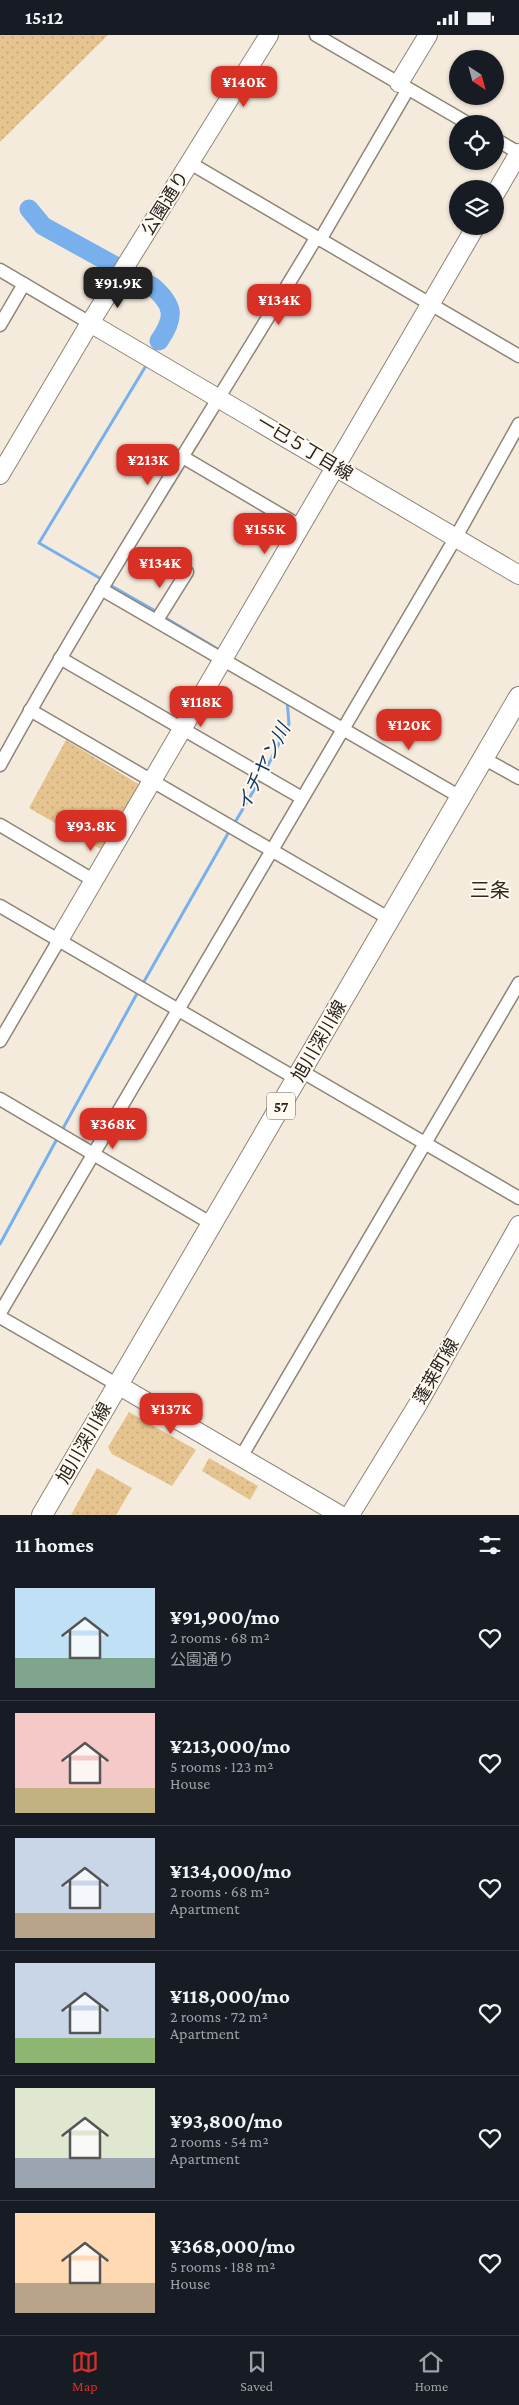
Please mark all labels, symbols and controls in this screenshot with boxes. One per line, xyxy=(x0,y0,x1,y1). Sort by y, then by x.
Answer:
text: 15:12 xyxy=(25,7,64,28)
north arrow xyxy=(449,50,504,105)
map controls xyxy=(449,50,504,235)
pin: ¥140K xyxy=(209,65,279,108)
text: ¥140K xyxy=(222,73,266,90)
button: locate xyxy=(449,115,504,170)
street label: 公園通り xyxy=(137,167,193,239)
button: layers xyxy=(449,180,504,235)
pin: ¥91.9K xyxy=(77,267,159,309)
text: ¥91.9K xyxy=(95,274,141,291)
pin: ¥134K xyxy=(244,283,314,326)
text: ¥134K xyxy=(258,291,300,308)
street label: 一已５丁目線 xyxy=(254,412,356,484)
pin: ¥213K xyxy=(113,443,183,486)
text: ¥213K xyxy=(127,451,169,468)
pin: ¥155K xyxy=(230,513,300,555)
text: ¥155K xyxy=(245,520,285,537)
pin: ¥134K xyxy=(125,547,195,589)
text: ¥134K xyxy=(139,554,181,571)
pin: ¥118K xyxy=(166,685,236,728)
text: ¥118K xyxy=(181,693,221,710)
pin: ¥120K xyxy=(374,709,444,751)
text: ¥120K xyxy=(387,716,431,733)
water label: イチヤン川 xyxy=(232,718,295,814)
pin: ¥93.8K xyxy=(50,809,132,852)
text: ¥93.8K xyxy=(66,817,116,834)
district label: 三条 xyxy=(470,879,510,901)
street label: 旭川深川線 xyxy=(288,997,350,1085)
road number: 57 xyxy=(267,1093,295,1119)
pin: ¥368K xyxy=(78,1107,148,1150)
text: ¥368K xyxy=(91,1115,135,1132)
street label: 蓬莱町線 xyxy=(409,1335,463,1407)
pin: ¥137K xyxy=(136,1393,206,1435)
street label: 旭川深川線 xyxy=(53,1399,115,1487)
text: ¥137K xyxy=(151,1400,191,1417)
icon: filters xyxy=(476,1531,504,1559)
text: 11 homes xyxy=(15,1533,94,1557)
text: ¥91,900/mo xyxy=(170,1605,280,1629)
icon: home xyxy=(55,1608,115,1668)
icon: heart xyxy=(476,1624,504,1652)
text: 2 rooms · 68 m² xyxy=(170,1629,270,1646)
text: 公園通り xyxy=(170,1651,234,1668)
icon: home xyxy=(55,1733,115,1793)
text: ¥213,000/mo xyxy=(170,1734,290,1758)
icon: heart xyxy=(476,1749,504,1777)
text: 5 rooms · 123 m² xyxy=(170,1758,273,1775)
text: House xyxy=(170,1775,210,1792)
icon: home xyxy=(55,1858,115,1918)
text: ¥134,000/mo xyxy=(170,1859,291,1883)
icon: heart xyxy=(476,1874,504,1902)
text: 2 rooms · 68 m² xyxy=(170,1883,270,1900)
text: Apartment xyxy=(170,1900,240,1917)
icon: home xyxy=(55,1983,115,2043)
text: ¥118,000/mo xyxy=(170,1984,290,2008)
icon: heart xyxy=(476,1999,504,2027)
text: 2 rooms · 72 m² xyxy=(170,2008,268,2025)
text: Apartment xyxy=(170,2025,240,2042)
icon: home xyxy=(55,2108,115,2168)
text: ¥93,800/mo xyxy=(170,2109,283,2133)
icon: heart xyxy=(476,2124,504,2152)
text: 2 rooms · 54 m² xyxy=(170,2133,269,2150)
text: Apartment xyxy=(170,2150,240,2167)
icon: home xyxy=(55,2233,115,2293)
text: ¥368,000/mo xyxy=(170,2234,295,2258)
icon: heart xyxy=(476,2249,504,2277)
text: 5 rooms · 188 m² xyxy=(170,2258,275,2275)
text: House xyxy=(170,2275,210,2292)
tab: Map xyxy=(71,2348,99,2394)
tab: Saved xyxy=(240,2348,273,2394)
tab: Home xyxy=(415,2348,448,2394)

